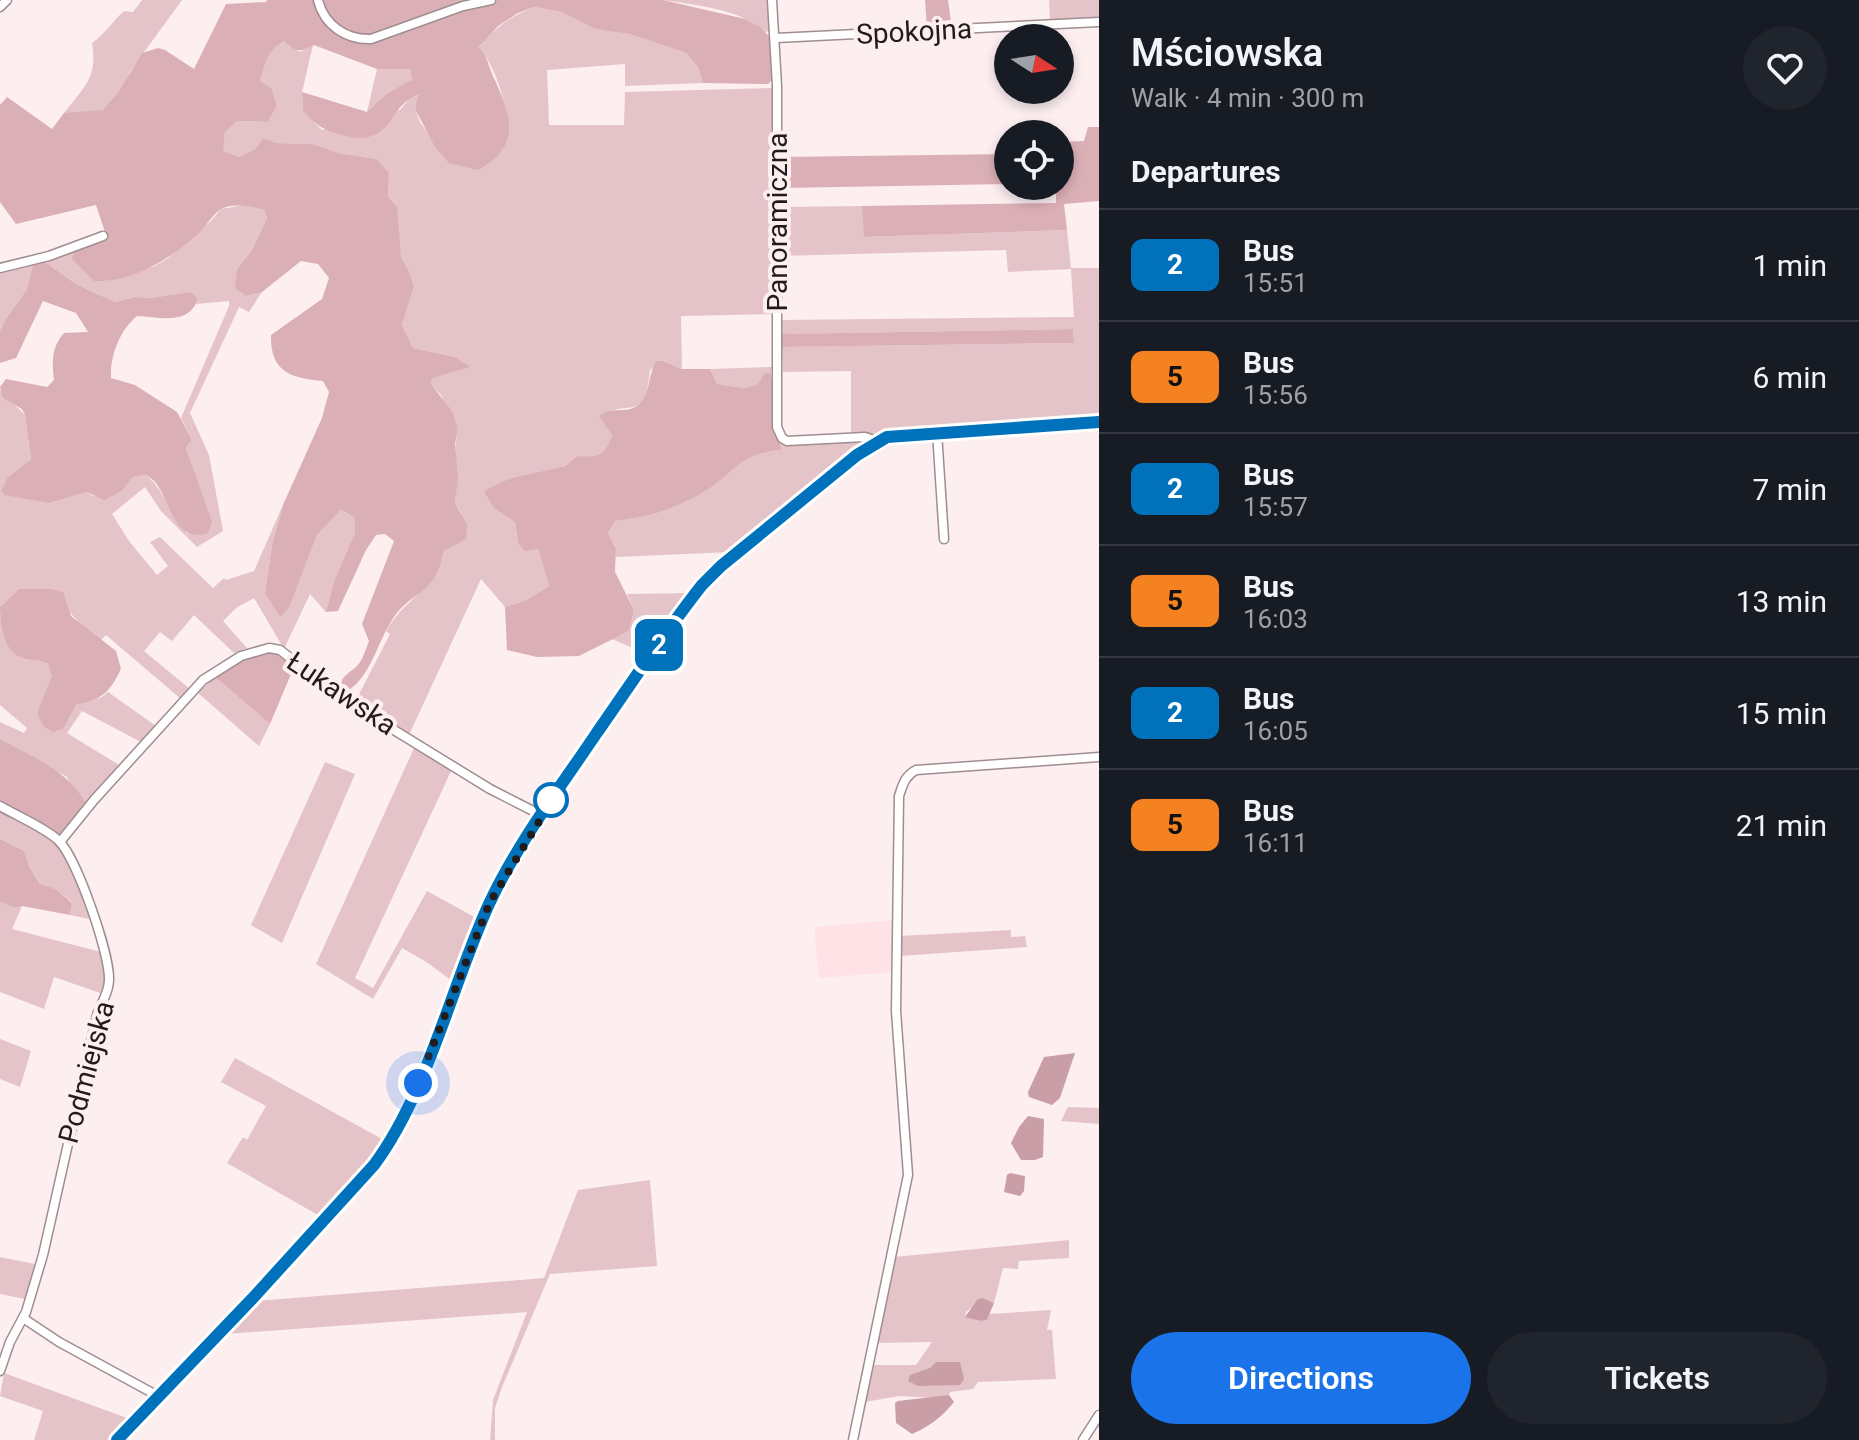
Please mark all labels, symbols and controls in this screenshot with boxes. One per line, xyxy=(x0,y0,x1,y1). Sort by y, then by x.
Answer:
street label: Spokojna xyxy=(855,12,973,51)
north arrow xyxy=(994,24,1074,104)
map controls xyxy=(994,24,1074,200)
button: heart xyxy=(1743,26,1827,110)
text: Mściowska xyxy=(1131,31,1323,75)
text: Walk · 4 min · 300 m xyxy=(1131,83,1364,113)
button: locate xyxy=(994,120,1074,200)
street label: Panoramiczna xyxy=(761,133,794,311)
text: Departures xyxy=(1131,154,1281,189)
text: Bus xyxy=(1243,233,1294,268)
text: 2 xyxy=(1167,248,1183,281)
text: 1 min xyxy=(1753,248,1827,283)
text: 15:51 xyxy=(1243,268,1308,298)
text: Bus xyxy=(1243,345,1294,380)
text: 5 xyxy=(1167,360,1183,393)
text: 6 min xyxy=(1753,360,1827,395)
text: 15:56 xyxy=(1243,380,1308,410)
text: Bus xyxy=(1243,457,1294,492)
text: 2 xyxy=(1167,472,1183,505)
text: 7 min xyxy=(1753,472,1827,507)
text: 15:57 xyxy=(1243,492,1308,522)
text: Bus xyxy=(1243,569,1294,604)
text: 5 xyxy=(1167,584,1183,617)
text: 13 min xyxy=(1736,584,1827,619)
text: 16:03 xyxy=(1243,604,1308,634)
line badge: 2 xyxy=(633,619,685,671)
text: 2 xyxy=(651,628,667,661)
street label: Łukawska xyxy=(281,645,403,742)
text: Bus xyxy=(1243,681,1294,716)
text: 2 xyxy=(1167,696,1183,729)
text: 15 min xyxy=(1736,696,1827,731)
text: 16:05 xyxy=(1243,716,1308,746)
unlabelled marker xyxy=(534,783,568,817)
text: Bus xyxy=(1243,793,1294,828)
text: 5 xyxy=(1167,808,1183,841)
text: 21 min xyxy=(1736,808,1827,843)
text: 16:11 xyxy=(1243,828,1308,858)
street label: Podmiejska xyxy=(52,997,121,1147)
your location xyxy=(398,1063,438,1103)
button: Directions xyxy=(1131,1332,1471,1424)
button: Tickets xyxy=(1487,1332,1827,1424)

